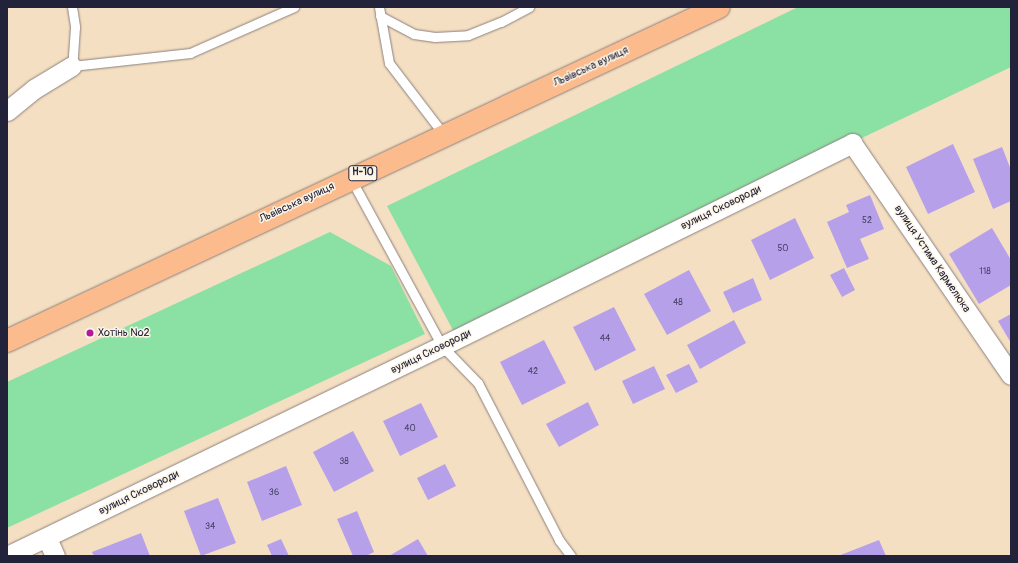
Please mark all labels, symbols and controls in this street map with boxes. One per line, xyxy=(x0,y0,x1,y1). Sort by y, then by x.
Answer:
street label: Львівська вулиця xyxy=(551,44,631,90)
road number: Н-10 xyxy=(348,165,378,181)
street label: Львівська вулиця xyxy=(257,180,337,226)
street label: вулиця Сковороди xyxy=(679,183,763,233)
street label: вулиця Устима Кармелюка xyxy=(891,203,973,315)
house number: 52 xyxy=(862,216,872,226)
house number: 50 xyxy=(777,244,789,254)
house number: 118 xyxy=(979,267,991,277)
house number: 48 xyxy=(673,298,683,308)
place label: Хотінь №2 xyxy=(98,326,150,340)
street label: вулиця Сковороди xyxy=(389,327,473,377)
marker: Хотінь №2 xyxy=(85,328,95,338)
house number: 44 xyxy=(600,334,610,344)
house number: 42 xyxy=(528,367,538,377)
house number: 40 xyxy=(404,424,416,434)
house number: 38 xyxy=(339,457,349,467)
street label: вулиця Сковороди xyxy=(97,468,181,518)
house number: 36 xyxy=(269,488,279,498)
house number: 34 xyxy=(205,522,215,532)

